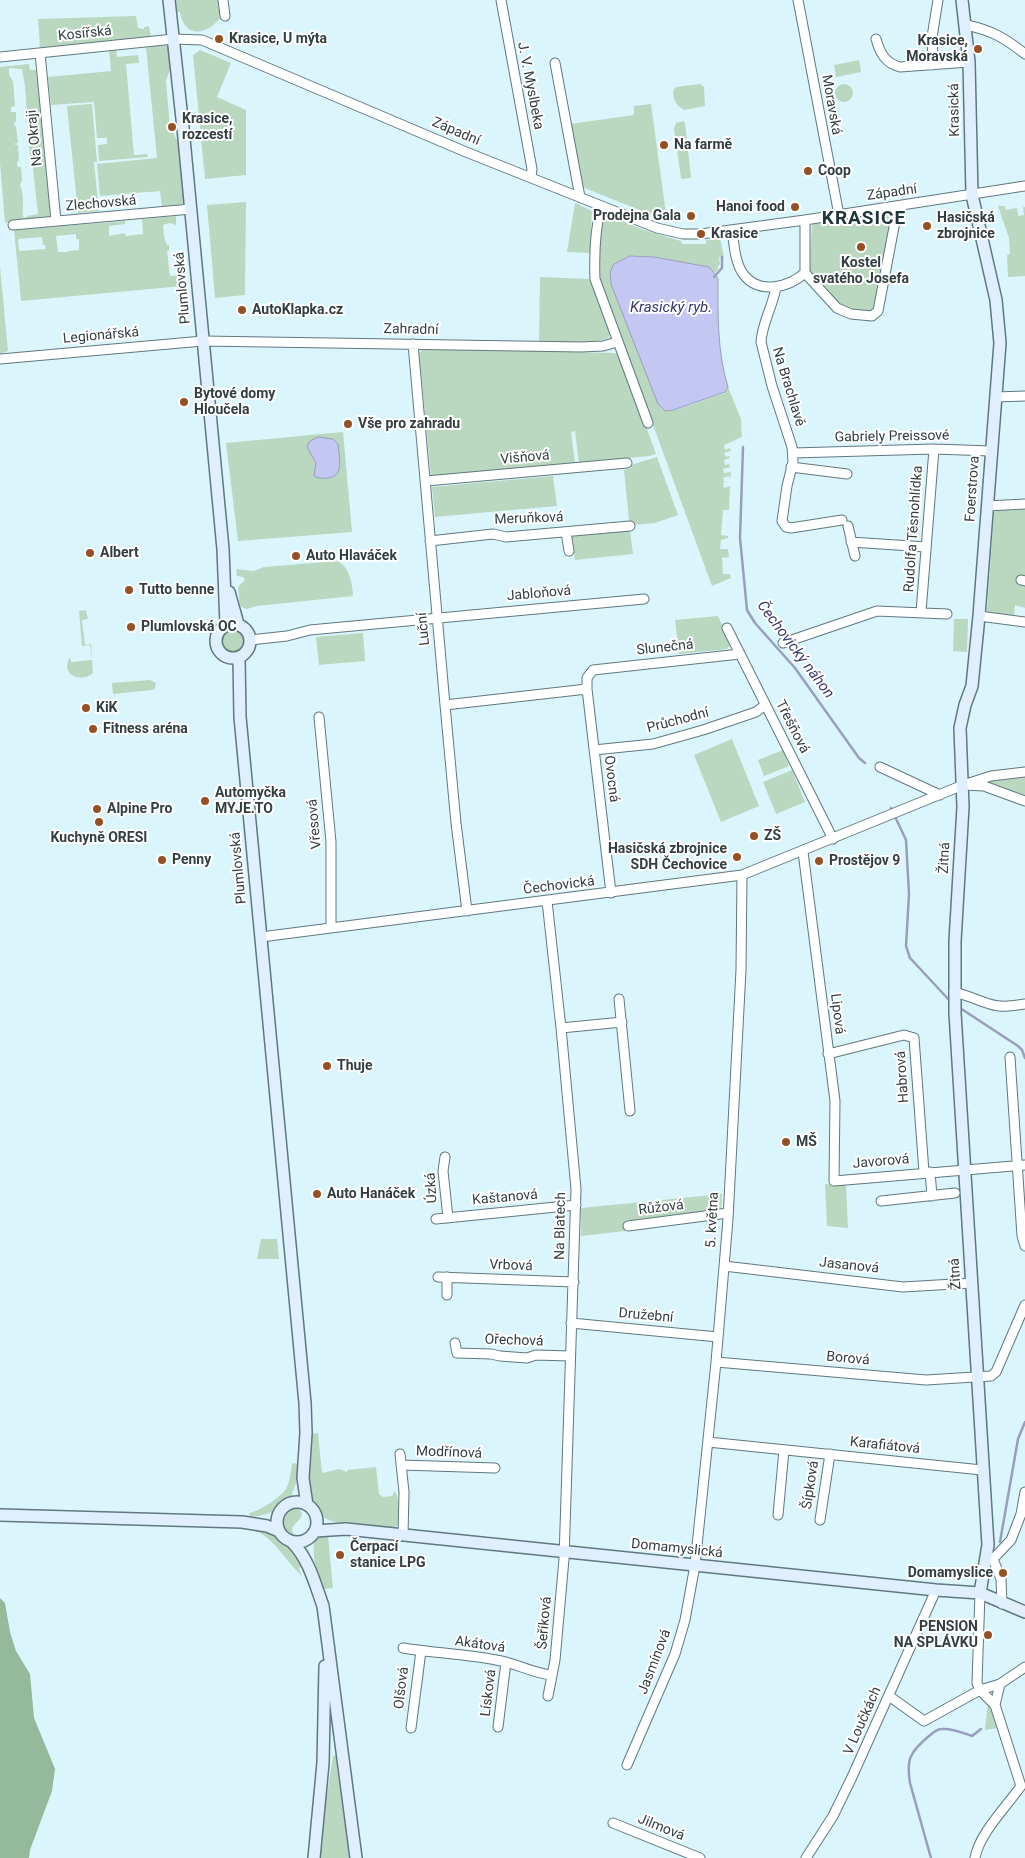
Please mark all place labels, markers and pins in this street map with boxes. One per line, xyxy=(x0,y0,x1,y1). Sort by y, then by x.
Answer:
place label: Krasice, U mýta xyxy=(229,31,327,47)
marker: Krasice, U mýta xyxy=(213,33,225,45)
place label: Krasice, Moravská xyxy=(906,33,968,65)
marker: Krasice, Moravská xyxy=(972,43,984,55)
place label: Krasice, rozcestí xyxy=(182,111,232,144)
marker: Krasice, rozcestí xyxy=(166,121,178,133)
place label: Na farmě xyxy=(674,137,732,153)
marker: Na farmě xyxy=(658,139,670,151)
place label: Coop xyxy=(818,163,851,179)
marker: Coop xyxy=(802,165,814,177)
place label: Hanoi food xyxy=(716,199,785,215)
marker: Hanoi food xyxy=(789,201,801,213)
place label: Prodejna Gala xyxy=(593,208,681,224)
marker: Prodejna Gala xyxy=(685,210,697,222)
place label: Hasičská zbrojnice xyxy=(937,210,995,242)
marker: Hasičská zbrojnice xyxy=(921,220,933,232)
place label: Krasice xyxy=(711,226,758,242)
marker: Krasice xyxy=(695,228,707,240)
marker: Kostel svatého Josefa xyxy=(855,241,867,253)
place label: Kostel svatého Josefa xyxy=(813,255,909,288)
place label: AutoKlapka.cz xyxy=(252,302,343,318)
marker: AutoKlapka.cz xyxy=(236,304,248,316)
place label: Bytové domy Hloučela xyxy=(194,386,275,418)
marker: Bytové domy Hloučela xyxy=(178,396,190,408)
place label: Vše pro zahradu xyxy=(358,416,460,432)
marker: Vše pro zahradu xyxy=(342,418,354,430)
place label: Albert xyxy=(100,545,139,561)
marker: Albert xyxy=(84,547,96,559)
place label: Auto Hlaváček xyxy=(306,548,397,564)
marker: Auto Hlaváček xyxy=(290,550,302,562)
place label: Tutto benne xyxy=(139,582,214,598)
marker: Tutto benne xyxy=(123,584,135,596)
place label: Plumlovská OC xyxy=(141,619,237,635)
marker: Plumlovská OC xyxy=(125,621,137,633)
place label: KiK xyxy=(96,700,118,716)
marker: KiK xyxy=(80,702,92,714)
place label: Fitness aréna xyxy=(103,721,188,737)
marker: Fitness aréna xyxy=(87,723,99,735)
place label: Automyčka MYJE.TO xyxy=(215,785,286,818)
marker: Automyčka MYJE.TO xyxy=(199,795,211,807)
place label: Alpine Pro xyxy=(107,801,172,817)
marker: Alpine Pro xyxy=(91,803,103,815)
marker: Kuchyně ORESI xyxy=(93,816,105,828)
place label: ZŠ xyxy=(764,828,781,844)
place label: Kuchyně ORESI xyxy=(51,830,147,846)
marker: ZŠ xyxy=(748,830,760,842)
place label: Hasičská zbrojnice SDH Čechovice xyxy=(608,841,727,874)
marker: Hasičská zbrojnice SDH Čechovice xyxy=(731,851,743,863)
place label: Penny xyxy=(172,852,211,868)
place label: Prostějov 9 xyxy=(829,853,900,869)
marker: Penny xyxy=(156,854,168,866)
marker: Prostějov 9 xyxy=(813,855,825,867)
place label: Thuje xyxy=(337,1058,373,1074)
marker: Thuje xyxy=(321,1060,333,1072)
place label: MŠ xyxy=(796,1134,817,1150)
marker: MŠ xyxy=(780,1136,792,1148)
place label: Auto Hanáček xyxy=(327,1186,415,1202)
marker: Auto Hanáček xyxy=(311,1188,323,1200)
place label: Čerpací stanice LPG xyxy=(350,1539,425,1571)
marker: Čerpací stanice LPG xyxy=(334,1549,346,1561)
place label: Domamyslice xyxy=(908,1565,993,1581)
marker: Domamyslice xyxy=(997,1567,1009,1579)
place label: PENSION NA SPLÁVKU xyxy=(894,1619,978,1651)
marker: PENSION NA SPLÁVKU xyxy=(982,1629,994,1641)

